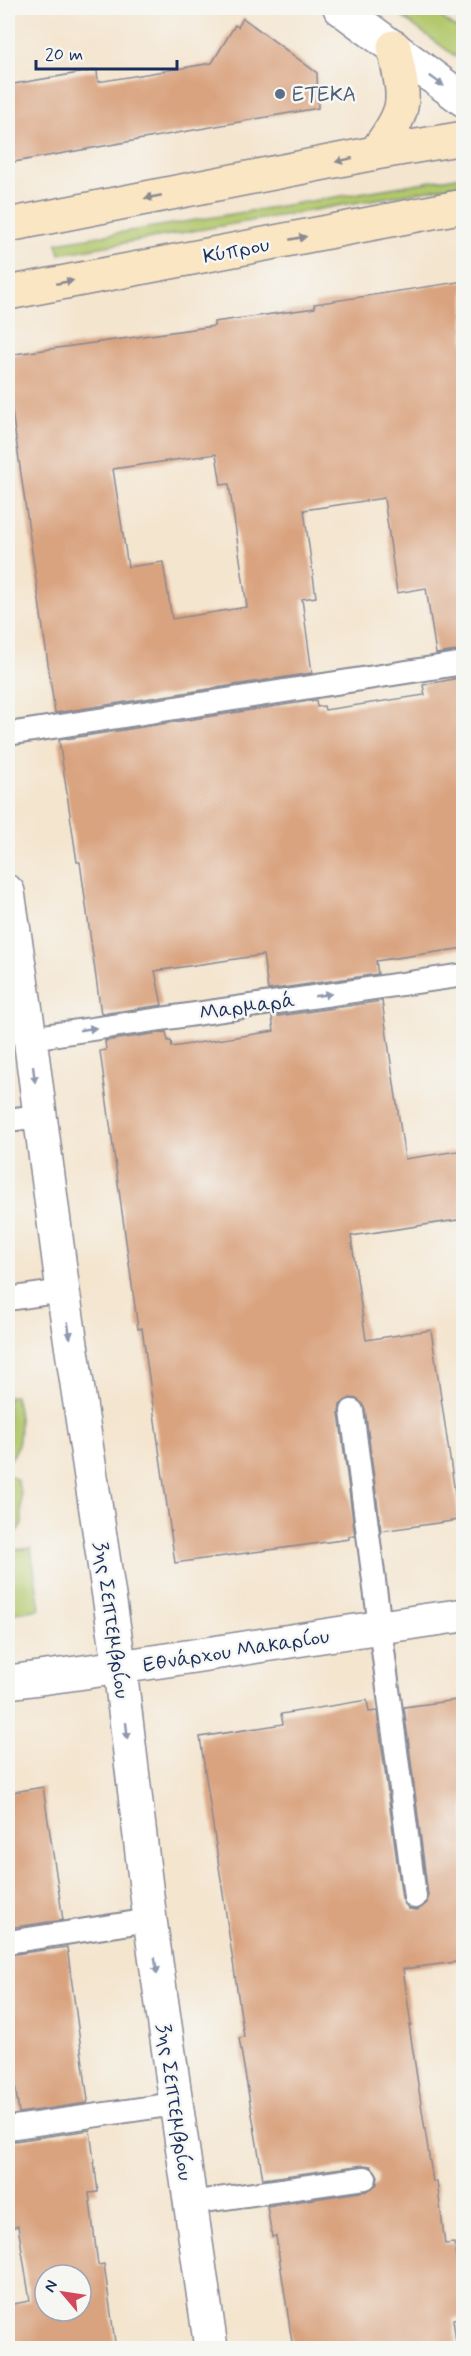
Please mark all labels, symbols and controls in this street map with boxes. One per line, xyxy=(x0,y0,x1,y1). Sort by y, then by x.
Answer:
scale bar xyxy=(36,33,177,71)
text: 20 m xyxy=(45,43,83,67)
one-way arrow xyxy=(428,75,444,87)
place label: ΕΤΕΚΑ xyxy=(292,81,356,109)
marker: ΕΤΕΚΑ xyxy=(273,87,287,101)
one-way arrow xyxy=(334,156,353,165)
one-way arrow xyxy=(143,193,162,202)
street label: Κύπρου xyxy=(201,231,272,271)
one-way arrow xyxy=(288,233,307,242)
one-way arrow xyxy=(56,277,75,286)
street label: Μαρμαρά xyxy=(198,986,297,1028)
one-way arrow xyxy=(313,991,332,1000)
one-way arrow xyxy=(79,1025,98,1034)
one-way arrow xyxy=(30,1065,39,1084)
one-way arrow xyxy=(64,1321,73,1340)
street label: 3ης Σεπτεμβρίου xyxy=(86,1540,136,1701)
street label: Εθνάρχου Μακαρίου xyxy=(141,1622,331,1680)
one-way arrow xyxy=(122,1721,132,1740)
one-way arrow xyxy=(151,1957,161,1976)
street label: 3ης Σεπτεμβρίου xyxy=(149,2022,199,2183)
north arrow xyxy=(33,2263,93,2323)
text: N xyxy=(39,2277,63,2296)

